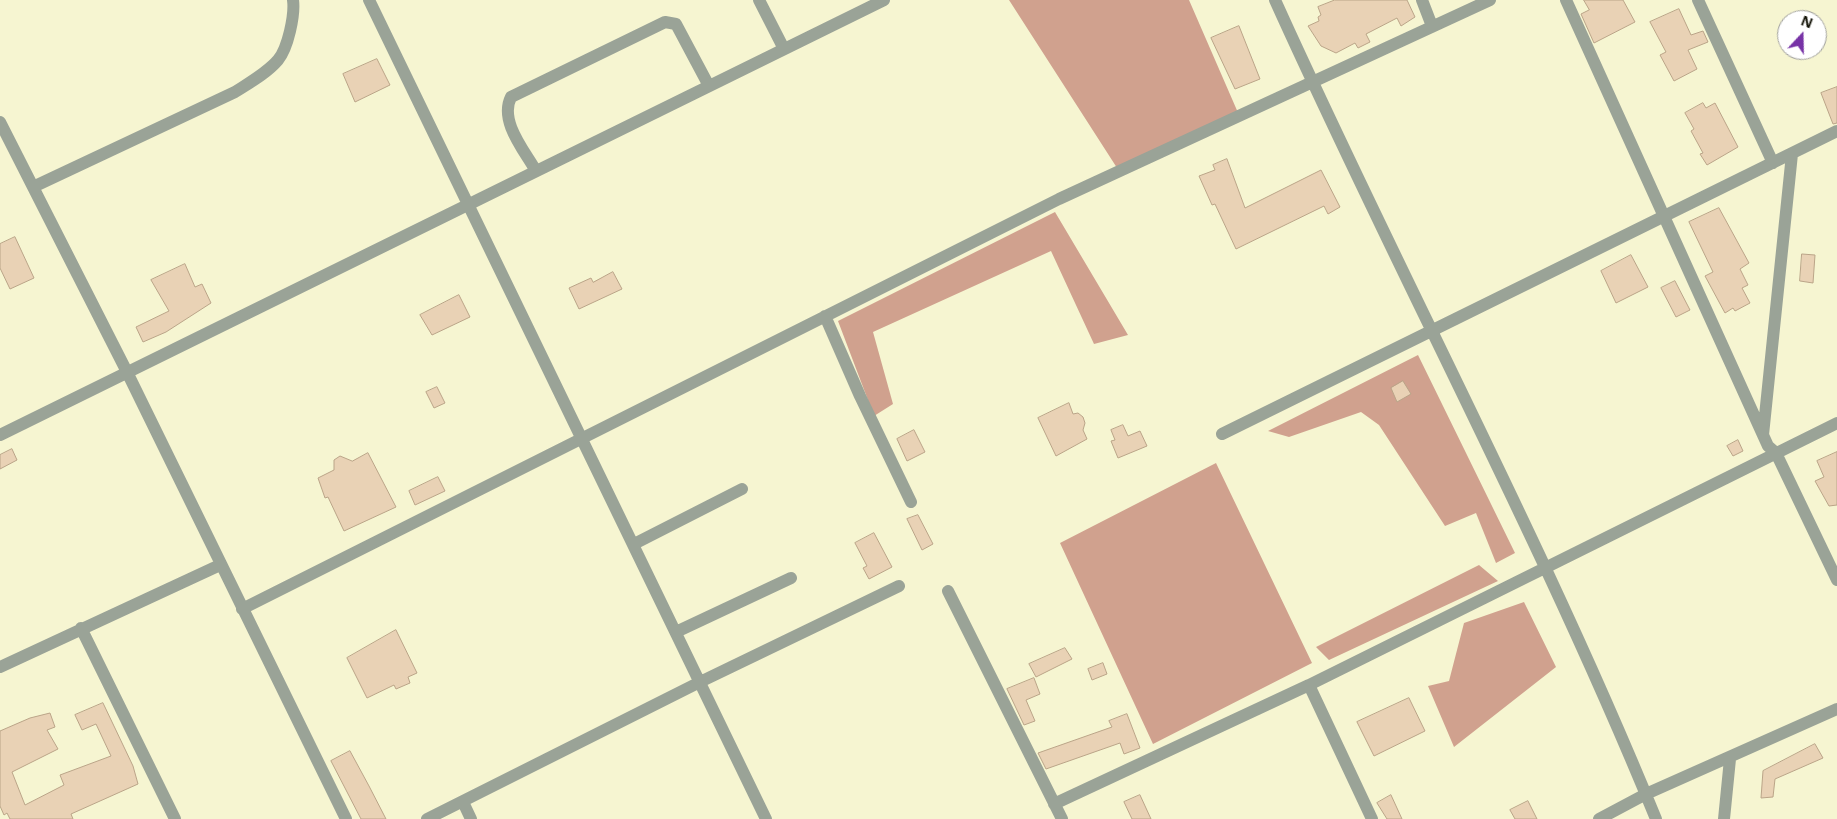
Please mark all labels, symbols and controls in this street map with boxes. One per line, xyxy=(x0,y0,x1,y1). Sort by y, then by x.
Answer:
north arrow xyxy=(1777,10,1827,60)
text: N xyxy=(1798,11,1816,32)

